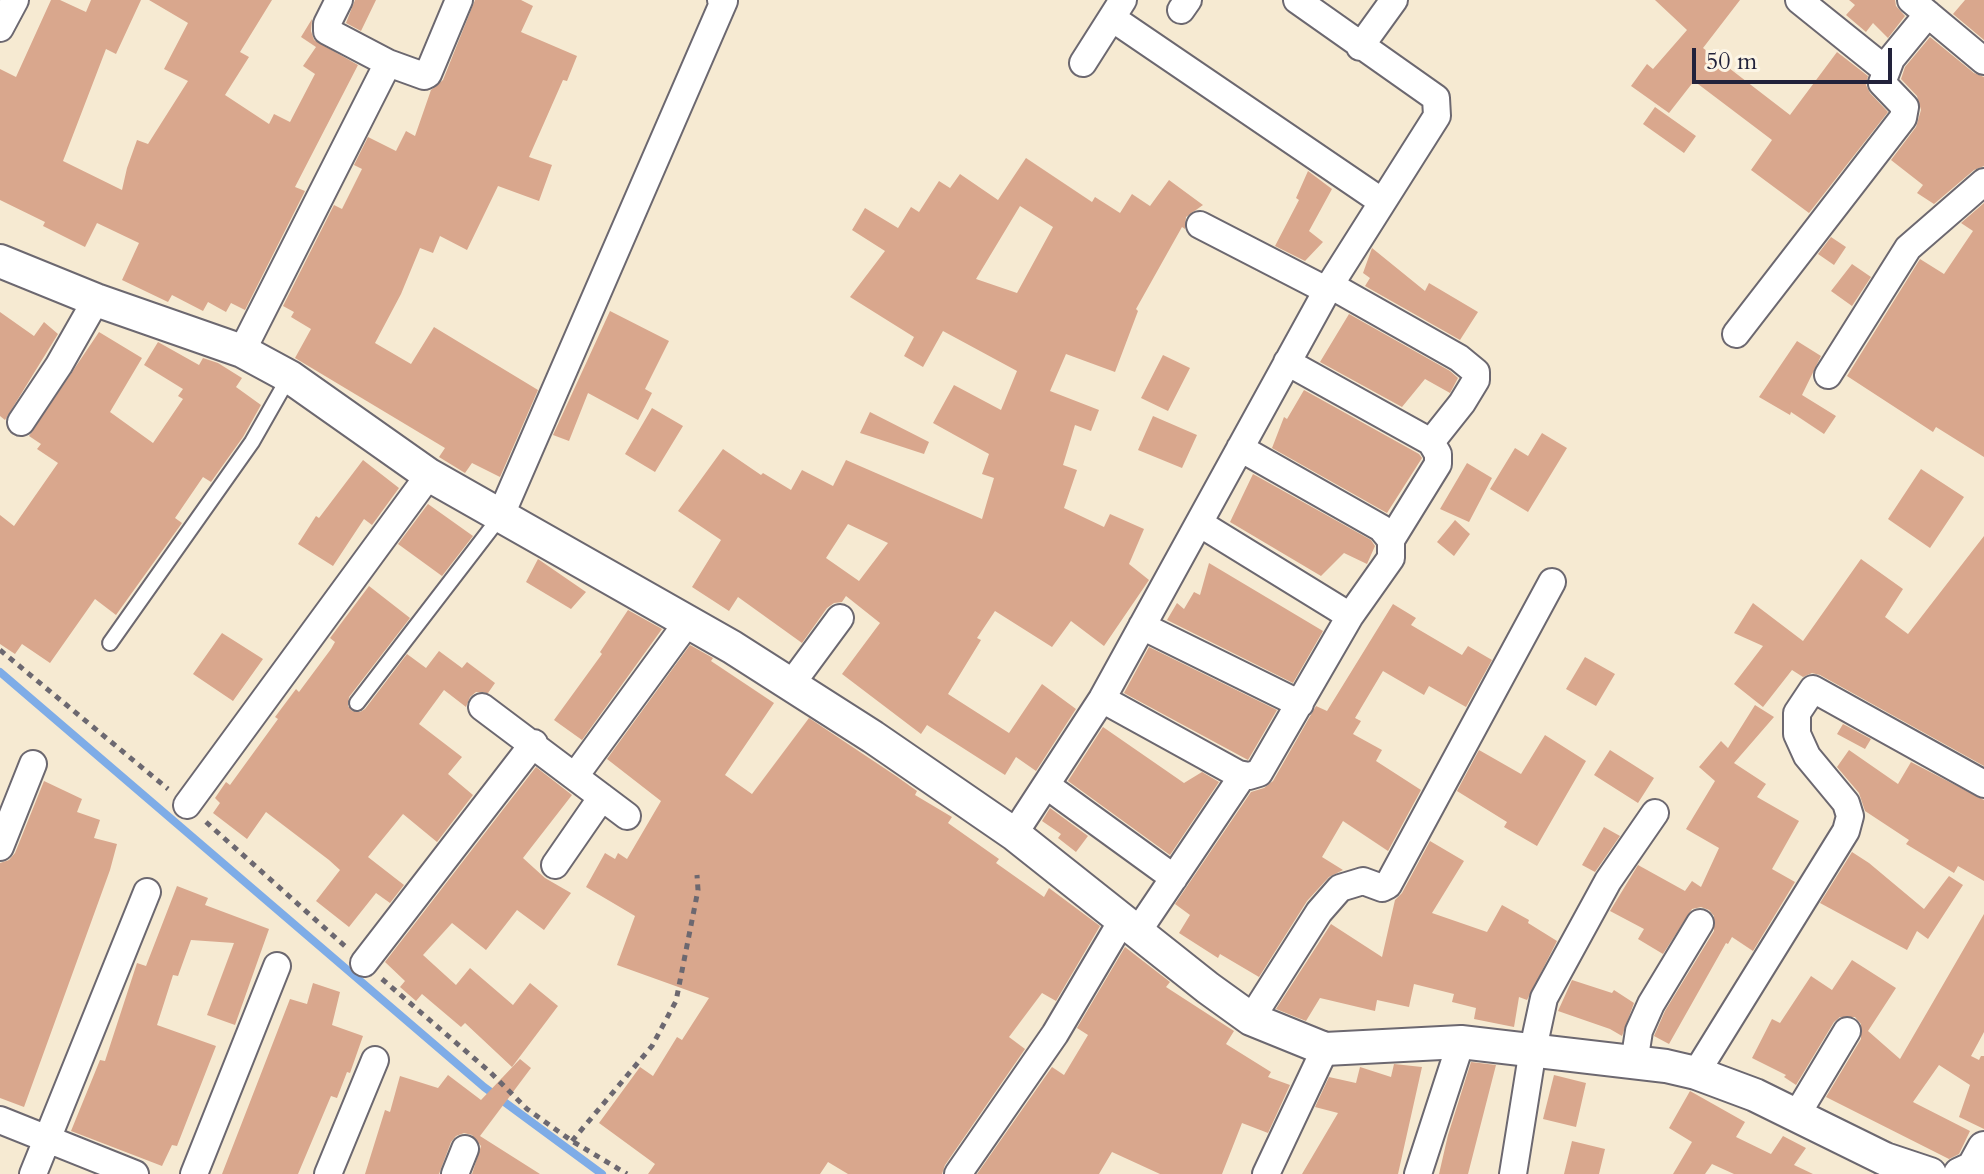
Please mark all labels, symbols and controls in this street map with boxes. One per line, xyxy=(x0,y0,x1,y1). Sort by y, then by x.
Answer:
scale bar xyxy=(1696,32,1896,82)
text: 50 m xyxy=(1706,45,1757,78)

